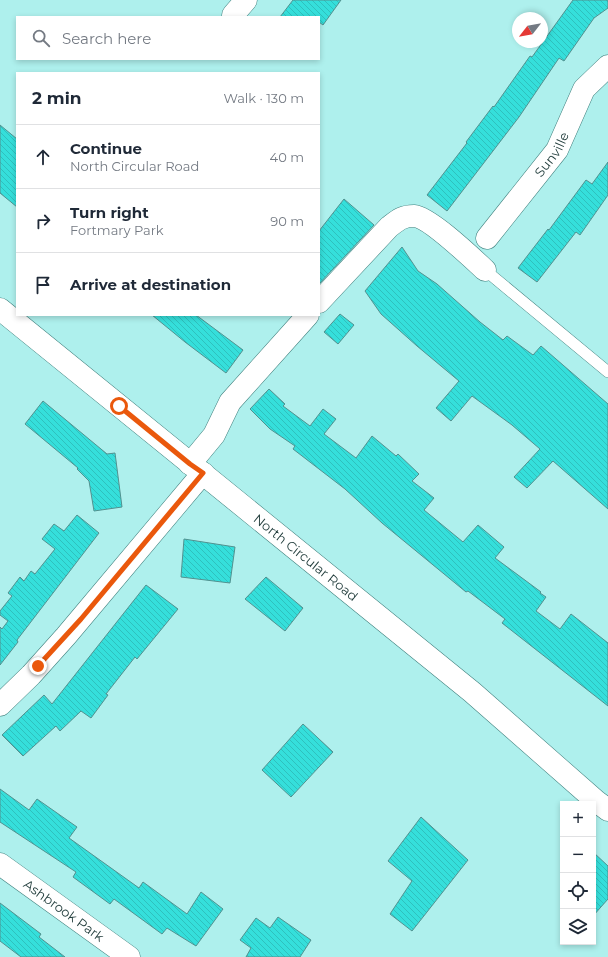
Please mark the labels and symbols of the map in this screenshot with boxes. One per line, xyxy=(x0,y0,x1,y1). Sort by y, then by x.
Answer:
north arrow xyxy=(512,12,548,48)
street label: Sunville xyxy=(531,129,572,180)
route start xyxy=(110,397,128,415)
street label: North Circular Road xyxy=(251,510,361,604)
route end xyxy=(29,657,47,675)
street label: Ashbrook Park xyxy=(21,876,108,945)

